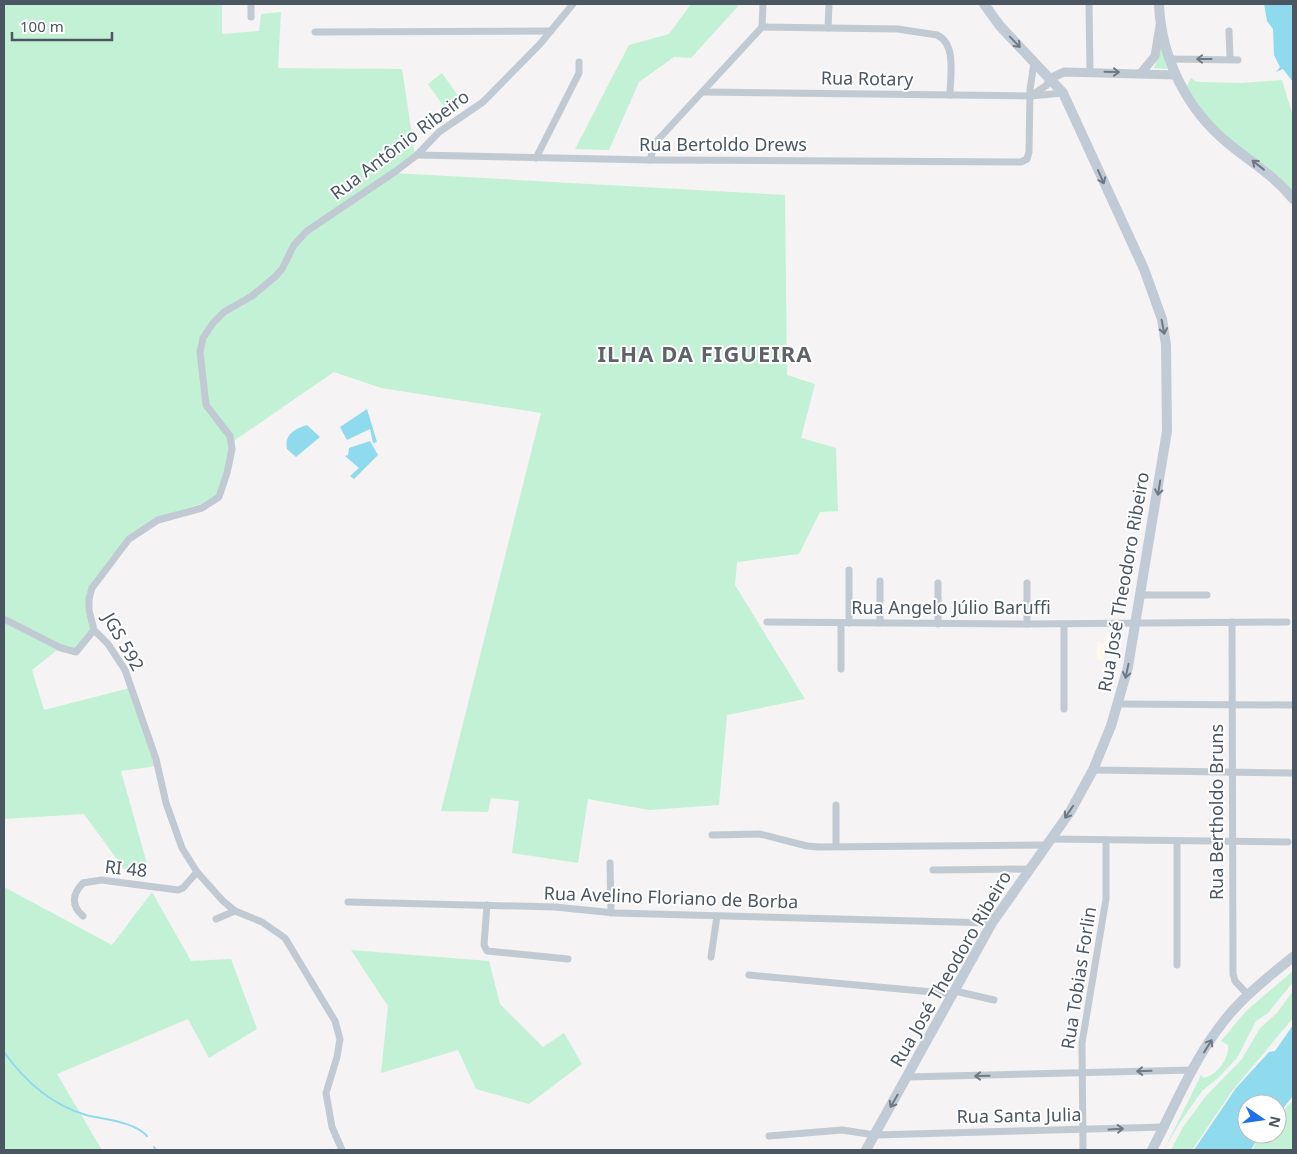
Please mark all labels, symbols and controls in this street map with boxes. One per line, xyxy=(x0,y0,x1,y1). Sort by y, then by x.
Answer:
scale bar xyxy=(12,10,112,42)
text: 100 m xyxy=(20,16,64,36)
one-way arrow xyxy=(1009,35,1021,48)
one-way arrow xyxy=(1197,54,1213,64)
street label: Rua Rotary xyxy=(821,65,914,91)
one-way arrow xyxy=(1103,67,1119,77)
street label: Rua Antônio Ribeiro xyxy=(325,84,474,204)
street label: Rua Bertoldo Drews xyxy=(639,132,807,156)
one-way arrow xyxy=(1252,160,1265,171)
one-way arrow xyxy=(1097,169,1107,184)
one-way arrow xyxy=(1158,318,1168,334)
district label: ILHA DA FIGUEIRA xyxy=(598,338,812,368)
street label: Rua José Theodoro Ribeiro xyxy=(1092,470,1154,694)
one-way arrow xyxy=(1153,480,1163,496)
street label: Rua Angelo Júlio Baruffi xyxy=(851,595,1051,619)
street label: JGS 592 xyxy=(97,606,150,675)
one-way arrow xyxy=(1122,663,1131,679)
street label: Rua Bertholdo Bruns xyxy=(1204,724,1228,900)
one-way arrow xyxy=(1064,805,1074,819)
street label: RI 48 xyxy=(104,854,149,882)
street label: Rua José Theodoro Ribeiro xyxy=(884,866,1016,1071)
street label: Rua Avelino Floriano de Borba xyxy=(543,881,799,913)
street label: Rua Tobias Forlin xyxy=(1055,905,1101,1051)
one-way arrow xyxy=(1203,1039,1213,1053)
one-way arrow xyxy=(1137,1066,1153,1076)
one-way arrow xyxy=(974,1071,990,1080)
one-way arrow xyxy=(889,1093,899,1108)
north arrow xyxy=(1237,1094,1287,1144)
street label: Rua Santa Julia xyxy=(956,1102,1082,1128)
text: N xyxy=(1265,1114,1286,1130)
one-way arrow xyxy=(1107,1124,1123,1133)

